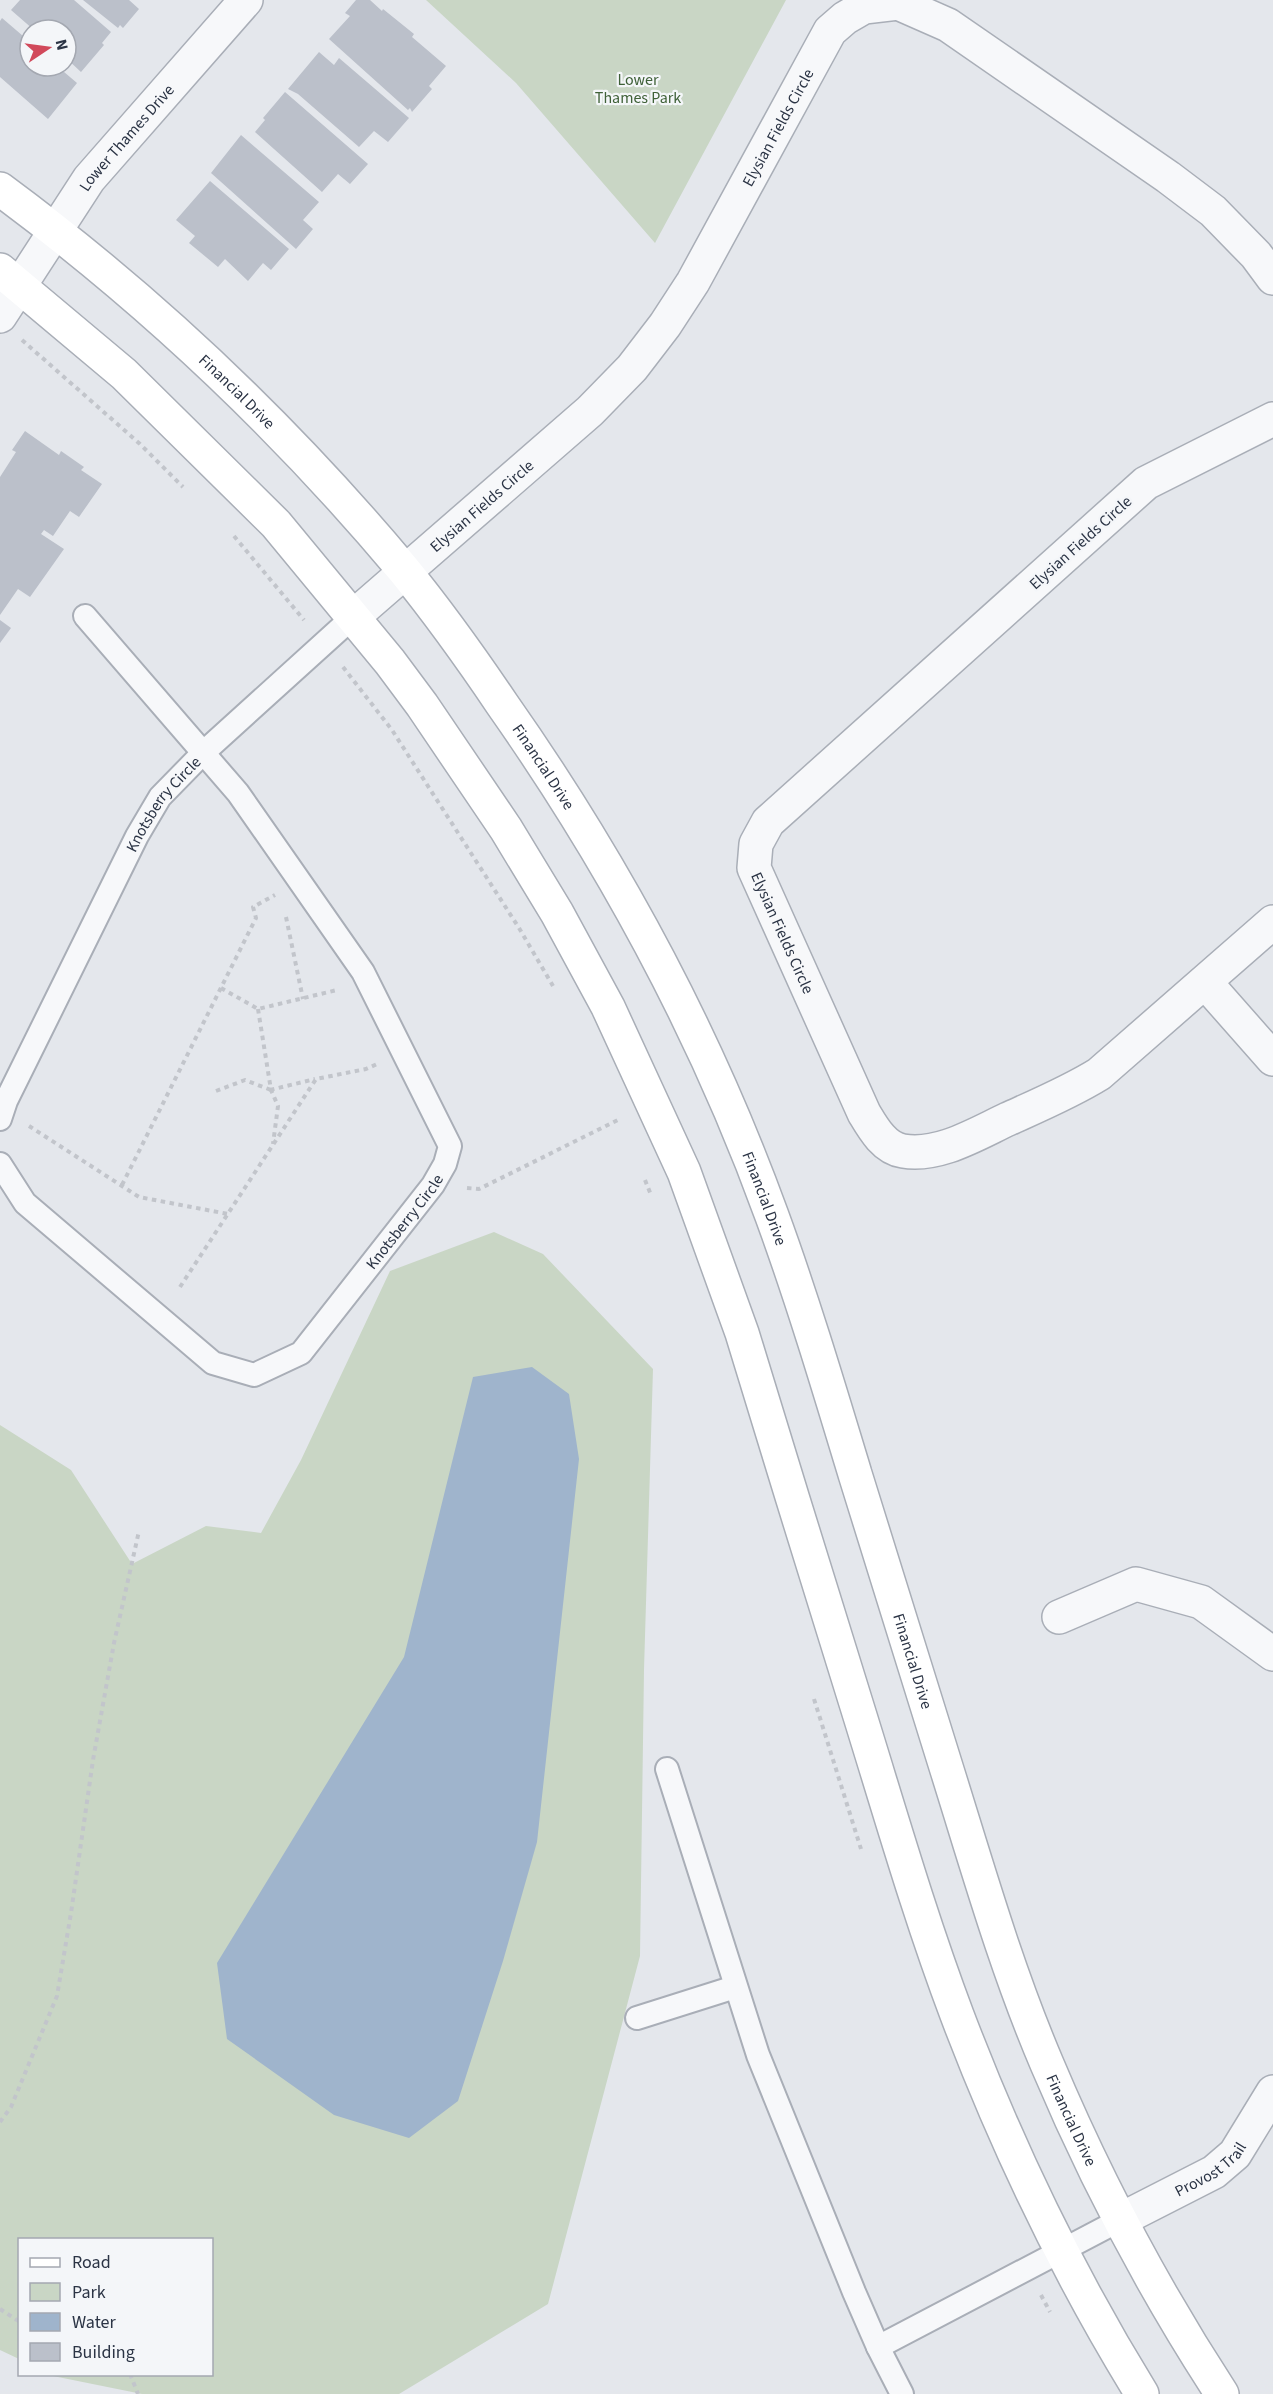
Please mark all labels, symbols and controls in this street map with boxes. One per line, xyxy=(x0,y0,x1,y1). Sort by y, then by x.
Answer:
north arrow xyxy=(18,18,78,78)
text: N xyxy=(50,37,74,53)
street label: Elysian Fields Circle xyxy=(737,65,819,191)
park label: Lower Thames Park xyxy=(595,69,681,109)
street label: Lower Thames Drive xyxy=(74,80,179,196)
street label: Financial Drive xyxy=(194,349,280,434)
street label: Elysian Fields Circle xyxy=(425,455,539,558)
street label: Elysian Fields Circle xyxy=(1025,491,1137,595)
street label: Financial Drive xyxy=(507,720,580,814)
street label: Knotsberry Circle xyxy=(121,752,206,856)
street label: Elysian Fields Circle xyxy=(745,869,819,998)
street label: Financial Drive xyxy=(736,1148,792,1249)
street label: Knotsberry Circle xyxy=(361,1170,449,1274)
street label: Financial Drive xyxy=(887,1611,938,1712)
street label: Financial Drive xyxy=(1041,2071,1102,2170)
street label: Provost Trail xyxy=(1171,2138,1252,2202)
legend xyxy=(18,2238,213,2376)
text: Road xyxy=(72,2250,111,2275)
text: Park xyxy=(72,2280,106,2305)
text: Water xyxy=(72,2310,116,2335)
text: Building xyxy=(72,2340,135,2365)

